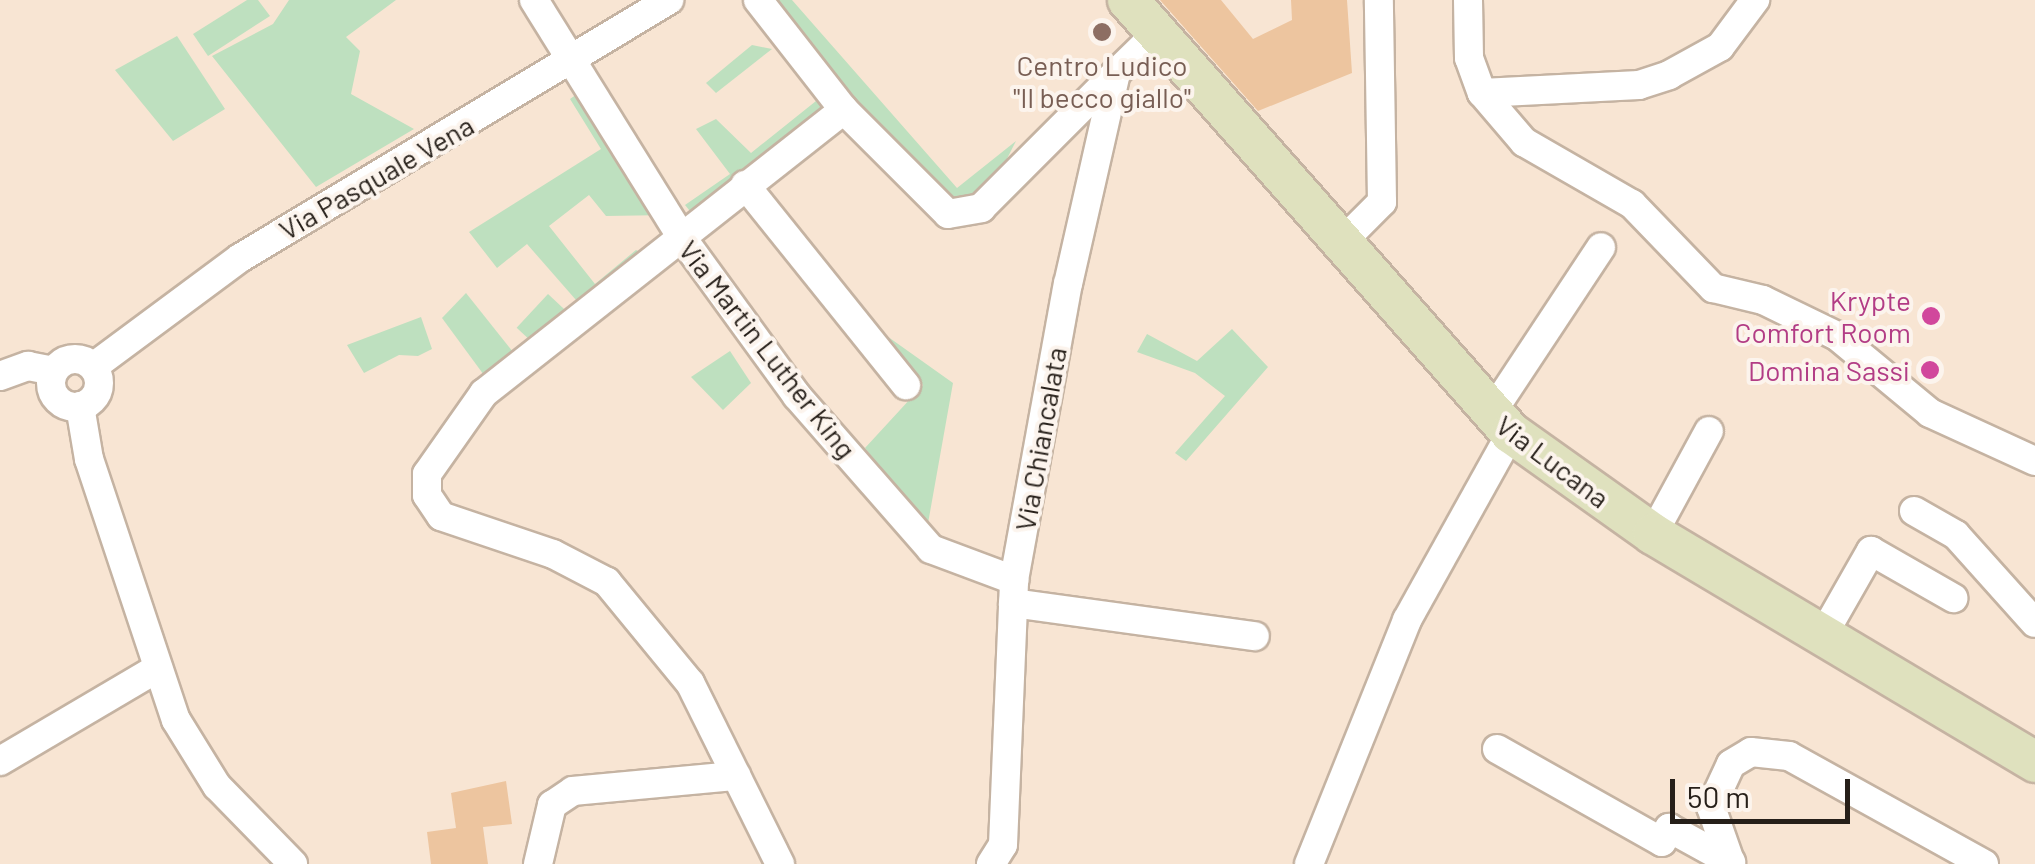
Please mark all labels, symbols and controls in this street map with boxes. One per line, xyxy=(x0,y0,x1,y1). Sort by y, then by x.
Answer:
marker: Centro Ludico "Il becco giallo" xyxy=(1091,21,1113,43)
place label: Centro Ludico "Il becco giallo" xyxy=(1013,48,1191,114)
street label: Via Pasquale Vena xyxy=(273,108,479,246)
street label: Via Martin Luther King xyxy=(672,233,864,465)
place label: Krypte Comfort Room xyxy=(1735,283,1911,349)
marker: Krypte Comfort Room xyxy=(1920,305,1942,327)
street label: Via Chiancalata xyxy=(1007,345,1073,533)
place label: Domina Sassi xyxy=(1748,353,1910,387)
marker: Domina Sassi xyxy=(1919,359,1941,381)
street label: Via Lucana xyxy=(1490,408,1616,514)
scale bar xyxy=(1675,759,1855,821)
text: 50 m xyxy=(1687,778,1750,814)

